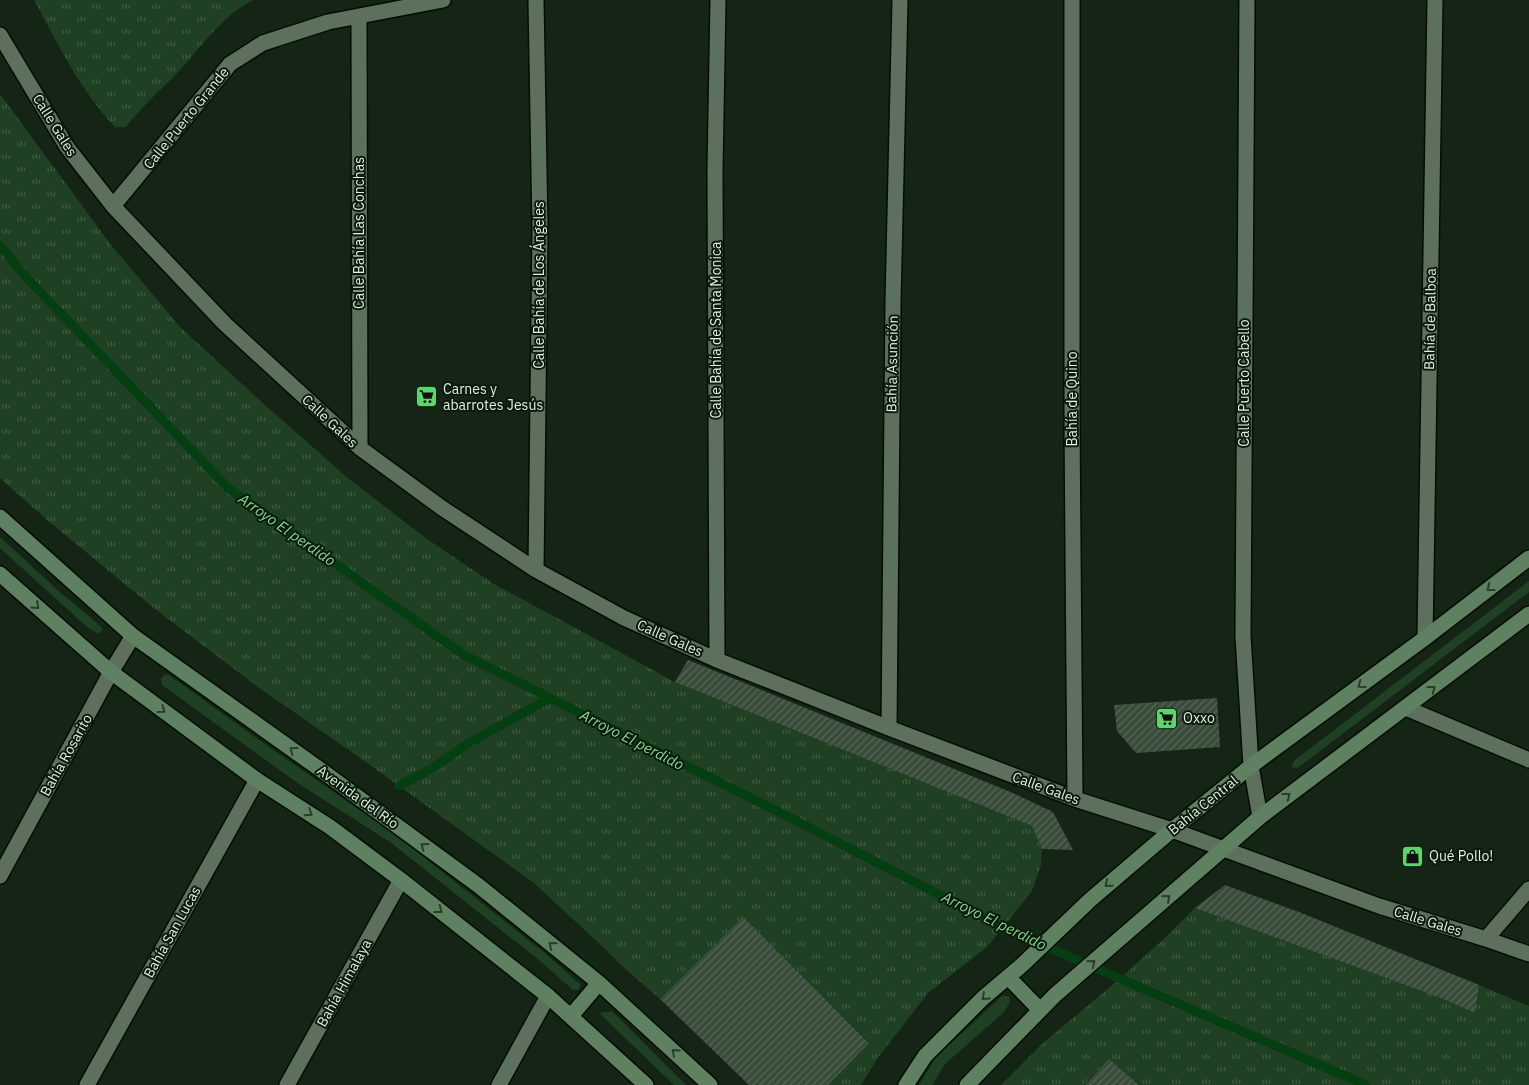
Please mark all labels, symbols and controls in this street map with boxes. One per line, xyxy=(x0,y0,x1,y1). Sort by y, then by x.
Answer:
street label: Calle Puerto Grande xyxy=(139,63,233,173)
street label: Calle Gales xyxy=(29,90,81,160)
street label: Calle Bahía Las Conchas xyxy=(350,157,368,309)
street label: Calle Bahía de Los Ángeles xyxy=(529,201,548,369)
street label: Calle Bahía de Santa Monica xyxy=(707,241,725,419)
street label: Bahía de Balboa xyxy=(1420,267,1440,370)
street label: Bahía Asunción xyxy=(882,315,902,413)
street label: Calle Puerto Cabello xyxy=(1235,319,1253,447)
street label: Bahía de Quino xyxy=(1063,351,1081,447)
place label: Carnes y abarrotes Jesús xyxy=(443,380,543,414)
supermarket icon: Carnes y abarrotes Jesús xyxy=(415,385,439,409)
street label: Calle Gales xyxy=(298,390,362,452)
water label: Arroyo El perdido xyxy=(234,488,340,570)
one-way arrow xyxy=(1487,582,1496,590)
one-way arrow xyxy=(31,601,40,610)
street label: Calle Gales xyxy=(634,615,706,661)
one-way arrow xyxy=(1358,680,1367,688)
one-way arrow xyxy=(1426,686,1435,694)
one-way arrow xyxy=(156,704,166,713)
water label: Arroyo El perdido xyxy=(576,705,687,774)
supermarket icon: Oxxo xyxy=(1155,706,1179,730)
place label: Oxxo xyxy=(1183,709,1215,727)
street label: Bahía Rosarito xyxy=(36,711,96,799)
one-way arrow xyxy=(289,747,298,756)
street label: Avenida del Río xyxy=(314,761,403,833)
street label: Calle Gales xyxy=(1010,768,1082,809)
street label: Bahía Central xyxy=(1165,771,1242,839)
one-way arrow xyxy=(1281,794,1290,802)
one-way arrow xyxy=(303,807,312,816)
one-way arrow xyxy=(420,843,430,852)
shop icon: Qué Pollo! xyxy=(1401,844,1425,868)
place label: Qué Pollo! xyxy=(1429,847,1493,865)
one-way arrow xyxy=(1105,879,1114,888)
street label: Bahía San Lucas xyxy=(139,883,205,981)
water label: Arroyo El perdido xyxy=(938,887,1050,954)
one-way arrow xyxy=(1162,895,1171,904)
street label: Calle Gales xyxy=(1392,902,1464,940)
one-way arrow xyxy=(433,905,442,913)
street label: Bahía Himalaya xyxy=(313,936,376,1030)
one-way arrow xyxy=(549,943,558,951)
one-way arrow xyxy=(1086,961,1095,969)
one-way arrow xyxy=(982,991,991,1000)
one-way arrow xyxy=(671,1049,680,1058)

